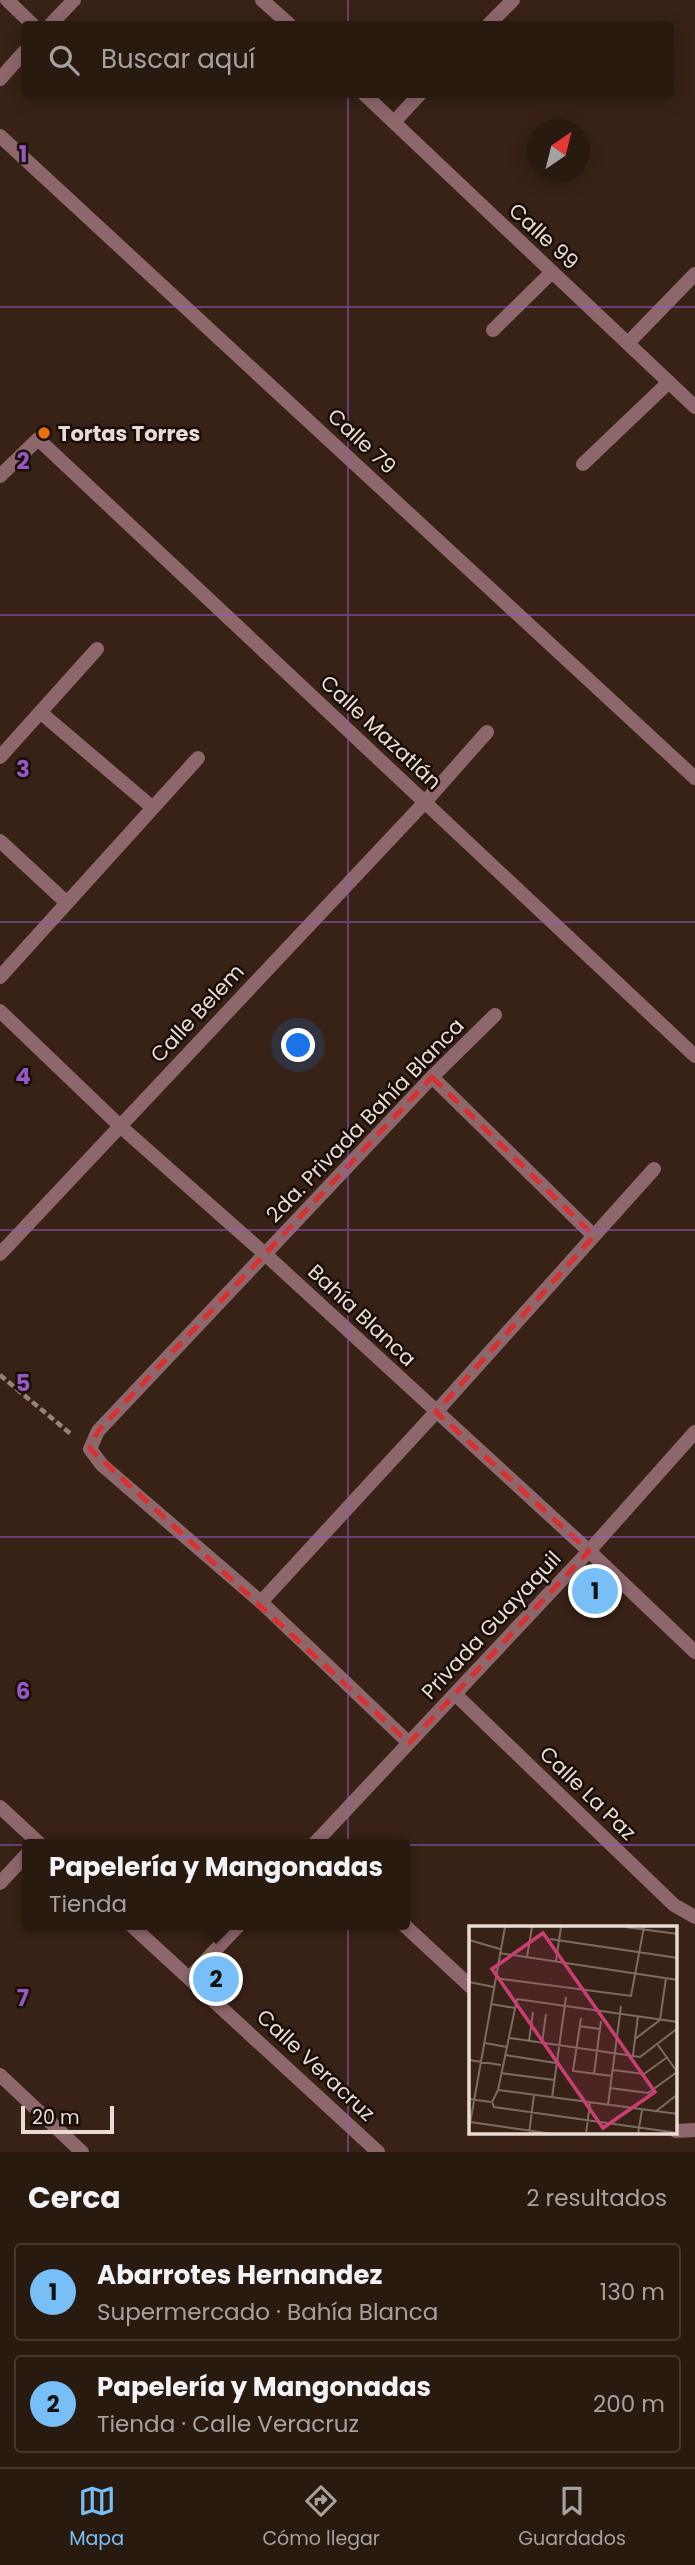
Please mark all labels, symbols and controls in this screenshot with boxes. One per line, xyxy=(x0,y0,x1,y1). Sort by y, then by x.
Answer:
search box xyxy=(21,21,674,98)
icon: search xyxy=(45,41,83,79)
text: Buscar aquí xyxy=(101,41,255,77)
north arrow xyxy=(527,119,590,182)
text: 1 xyxy=(19,138,27,170)
street label: Calle 99 xyxy=(503,196,585,276)
street label: Calle 79 xyxy=(321,402,403,480)
place label: Tortas Torres xyxy=(58,419,200,448)
marker: Tortas Torres xyxy=(36,425,52,441)
text: 2 xyxy=(16,445,30,477)
street label: Calle Mazatlán xyxy=(314,668,448,796)
text: 3 xyxy=(16,753,30,785)
street label: Calle Belem xyxy=(144,957,250,1069)
street label: 2da. Privada Bahía Blanca xyxy=(259,1011,471,1229)
your location xyxy=(281,1028,315,1062)
text: 4 xyxy=(15,1060,31,1092)
street label: Bahía Blanca xyxy=(302,1257,422,1373)
text: 5 xyxy=(16,1367,30,1399)
street label: Privada Guayaquil xyxy=(415,1544,567,1706)
pin: 1 xyxy=(572,1565,618,1617)
text: 6 xyxy=(16,1675,30,1707)
street label: Calle La Paz xyxy=(533,1739,643,1847)
popup xyxy=(22,1839,410,1930)
text: Papelería y Mangonadas xyxy=(49,1849,383,1885)
text: Tienda xyxy=(49,1888,127,1920)
inset map xyxy=(469,1926,678,2134)
pin: 2 xyxy=(193,1953,239,2005)
text: 7 xyxy=(17,1982,29,2014)
street label: Calle Veracruz xyxy=(250,2002,382,2128)
scale bar xyxy=(21,2103,114,2135)
text: 20 m xyxy=(32,2104,80,2131)
text: Cerca xyxy=(28,2176,121,2219)
text: 2 resultados xyxy=(526,2182,667,2214)
text: Abarrotes Hernandez xyxy=(97,2257,382,2293)
text: 1 xyxy=(49,2276,57,2308)
text: 130 m xyxy=(600,2276,665,2308)
text: Supermercado · Bahía Blanca xyxy=(97,2296,438,2328)
text: Papelería y Mangonadas xyxy=(97,2369,431,2405)
text: 2 xyxy=(46,2388,60,2420)
text: 200 m xyxy=(593,2388,665,2420)
text: Tienda · Calle Veracruz xyxy=(97,2408,359,2440)
tab: Mapa xyxy=(69,2482,124,2553)
tab: Cómo llegar xyxy=(262,2482,380,2553)
tab: Guardados xyxy=(518,2482,626,2553)

